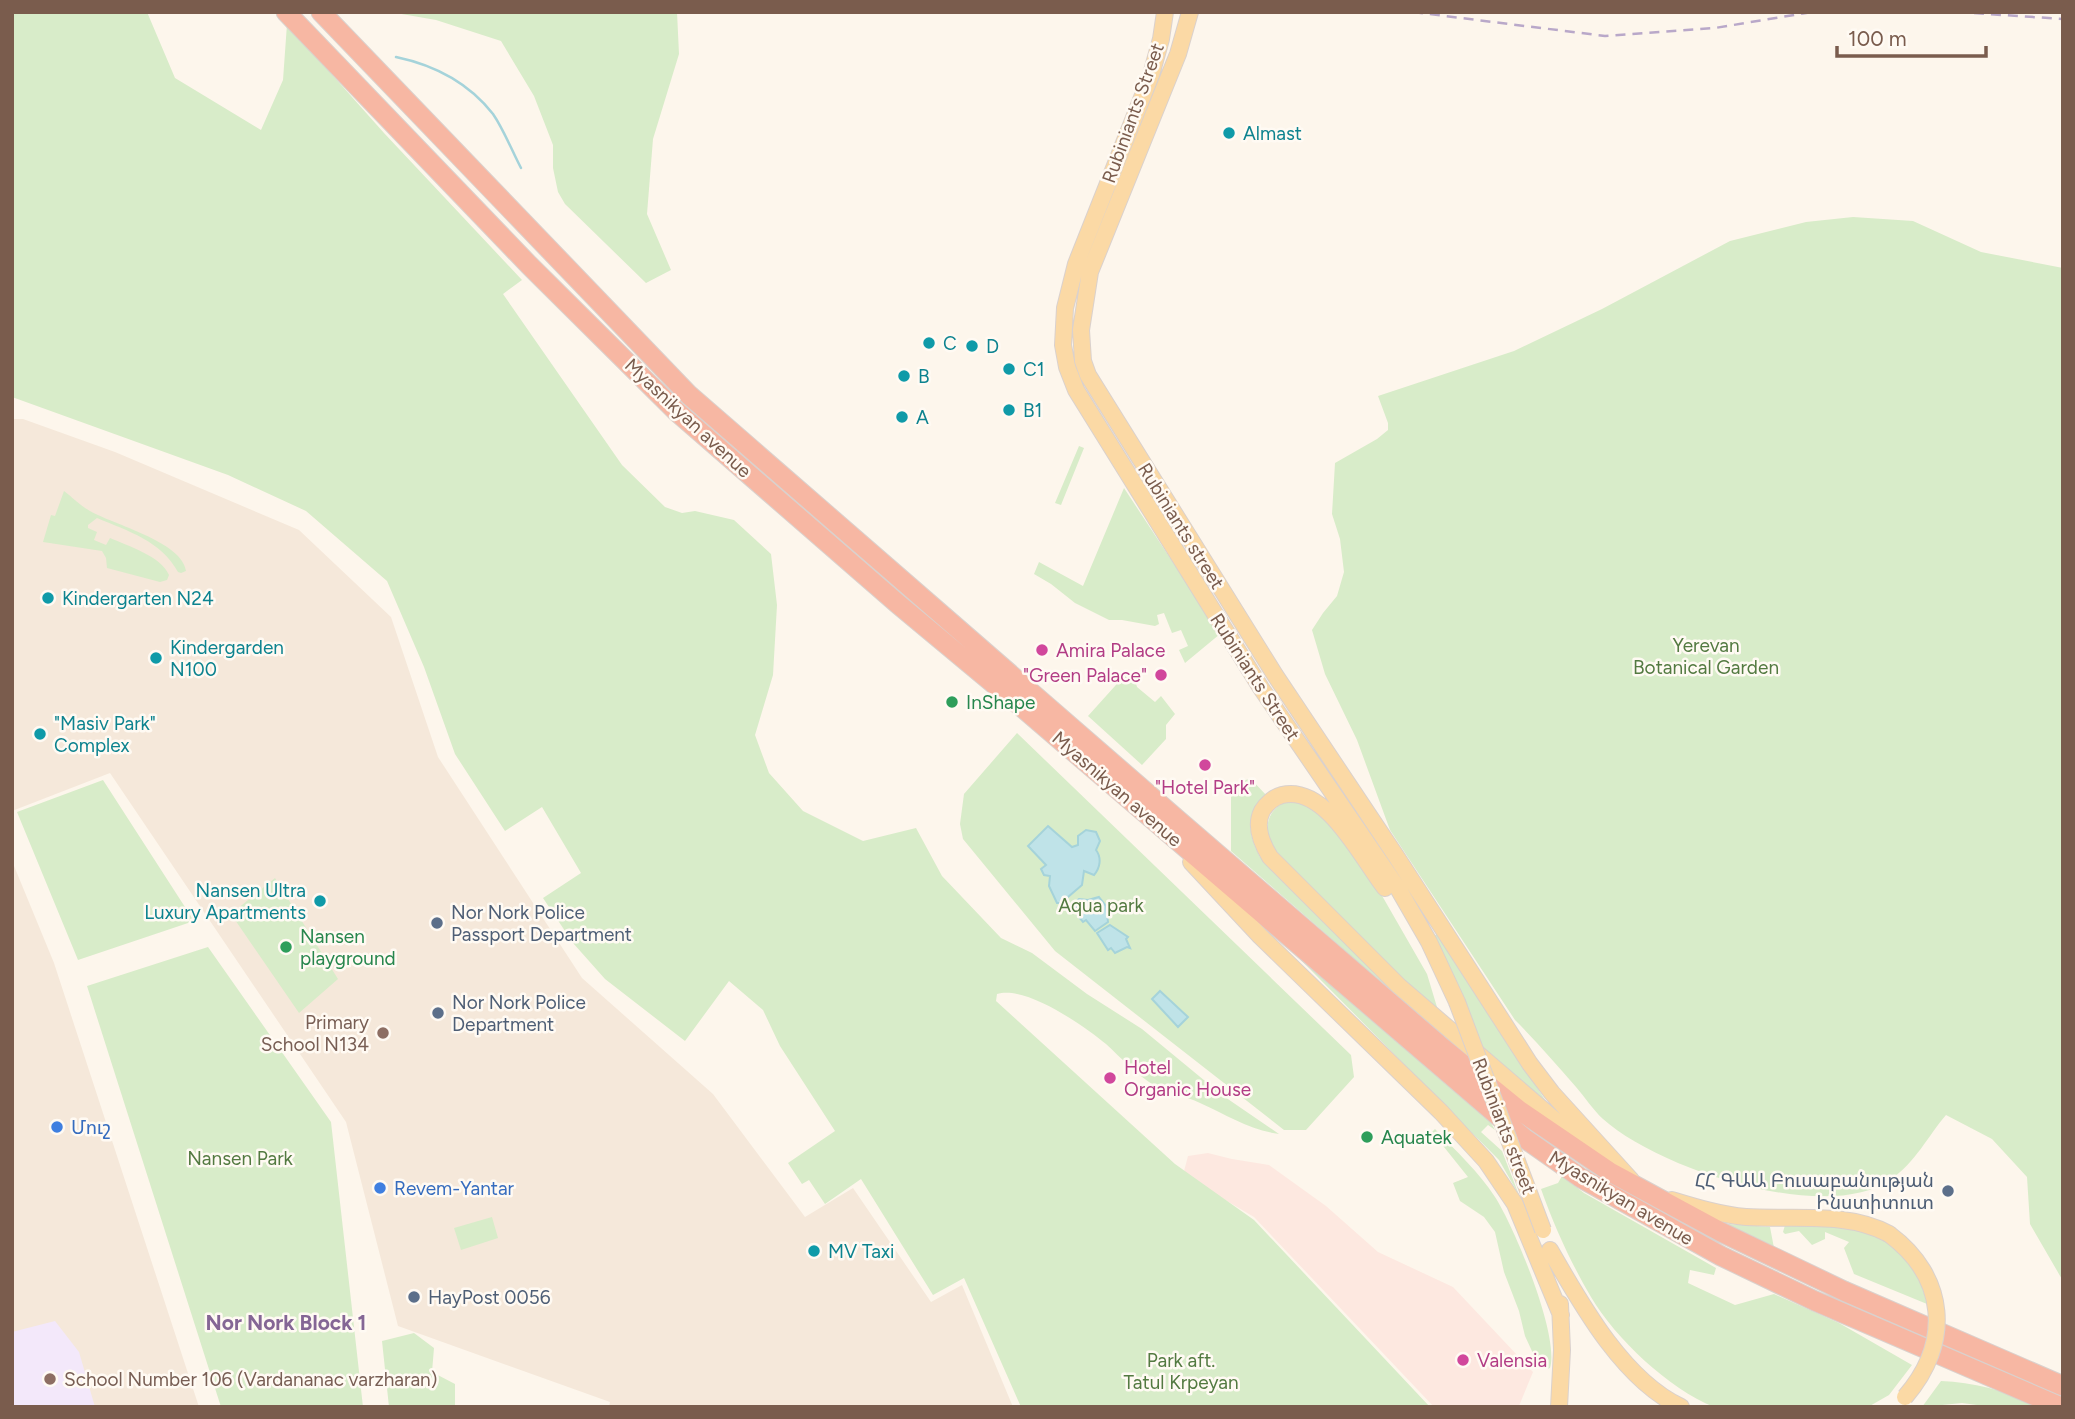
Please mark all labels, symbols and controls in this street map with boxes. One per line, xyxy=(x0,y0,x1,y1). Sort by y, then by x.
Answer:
scale bar xyxy=(1837,14,1986,58)
text: 100 m xyxy=(1848,26,1907,51)
street label: Rubiniants Street xyxy=(1097,40,1169,186)
place label: Almast xyxy=(1243,122,1302,145)
marker: Almast xyxy=(1221,125,1237,141)
place label: C xyxy=(943,332,957,355)
marker: C xyxy=(921,335,937,351)
place label: D xyxy=(986,335,999,358)
marker: D xyxy=(964,338,980,354)
street label: Myasnikyan avenue xyxy=(620,353,756,483)
place label: C1 xyxy=(1023,358,1045,381)
marker: C1 xyxy=(1001,361,1017,377)
place label: B xyxy=(918,365,930,388)
marker: B xyxy=(896,368,912,384)
place label: B1 xyxy=(1023,399,1042,422)
marker: B1 xyxy=(1001,402,1017,418)
place label: A xyxy=(916,406,929,429)
marker: A xyxy=(894,409,910,425)
street label: Rubiniants street xyxy=(1133,459,1229,593)
place label: Kindergarten N24 xyxy=(62,587,214,610)
marker: Kindergarten N24 xyxy=(40,590,56,606)
street label: Rubiniants Street xyxy=(1205,609,1305,745)
park label: Yerevan Botanical Garden xyxy=(1633,634,1779,679)
place label: Kindergarden N100 xyxy=(170,636,284,681)
place label: Amira Palace xyxy=(1056,639,1165,662)
marker: Amira Palace xyxy=(1034,642,1050,658)
marker: Kindergarden N100 xyxy=(148,650,164,666)
place label: "Green Palace" xyxy=(1023,664,1147,687)
marker: "Green Palace" xyxy=(1153,667,1169,683)
place label: InShape xyxy=(966,691,1035,714)
marker: InShape xyxy=(944,694,960,710)
place label: "Masiv Park" Complex xyxy=(54,712,156,757)
marker: "Masiv Park" Complex xyxy=(32,726,48,742)
street label: Myasnikyan avenue xyxy=(1047,726,1187,852)
marker: "Hotel Park" xyxy=(1197,757,1213,773)
place label: "Hotel Park" xyxy=(1155,776,1255,799)
place label: Nansen Ultra Luxury Apartments xyxy=(144,879,306,924)
marker: Nansen Ultra Luxury Apartments xyxy=(312,893,328,909)
park label: Aqua park xyxy=(1058,894,1144,917)
place label: Nor Nork Police Passport Department xyxy=(451,901,632,946)
marker: Nor Nork Police Passport Department xyxy=(429,915,445,931)
place label: Nansen playground xyxy=(300,925,396,970)
marker: Nansen playground xyxy=(278,939,294,955)
place label: Nor Nork Police Department xyxy=(452,991,586,1036)
marker: Nor Nork Police Department xyxy=(430,1005,446,1021)
place label: Primary School N134 xyxy=(261,1011,369,1056)
marker: Primary School N134 xyxy=(375,1025,391,1041)
street label: Rubiniants street xyxy=(1467,1054,1541,1198)
place label: Hotel Organic House xyxy=(1124,1056,1251,1101)
marker: Hotel Organic House xyxy=(1102,1070,1118,1086)
place label: Մուշ xyxy=(71,1116,111,1139)
marker: Մուշ xyxy=(49,1119,65,1135)
place label: Aquatek xyxy=(1381,1126,1453,1149)
marker: Aquatek xyxy=(1359,1129,1375,1145)
street label: Myasnikyan avenue xyxy=(1545,1146,1697,1250)
park label: Nansen Park xyxy=(187,1147,294,1170)
place label: ՀՀ ԳԱԱ Բուսաբանության Ինստիտուտ xyxy=(1695,1169,1934,1214)
place label: Revem-Yantar xyxy=(394,1177,515,1200)
marker: Revem-Yantar xyxy=(372,1180,388,1196)
marker: ՀՀ ԳԱԱ Բուսաբանության Ինստիտուտ xyxy=(1940,1183,1956,1199)
place label: MV Taxi xyxy=(828,1240,894,1263)
marker: MV Taxi xyxy=(806,1243,822,1259)
place label: HayPost 0056 xyxy=(428,1286,551,1309)
marker: HayPost 0056 xyxy=(406,1289,422,1305)
district label: Nor Nork Block 1 xyxy=(206,1310,366,1335)
park label: Park aft. Tatul Krpeyan xyxy=(1123,1349,1239,1394)
place label: Valensia xyxy=(1477,1349,1547,1372)
marker: Valensia xyxy=(1455,1352,1471,1368)
place label: School Number 106 (Vardananac varzharan) xyxy=(64,1368,437,1391)
marker: School Number 106 (Vardananac varzharan) xyxy=(42,1371,58,1387)

